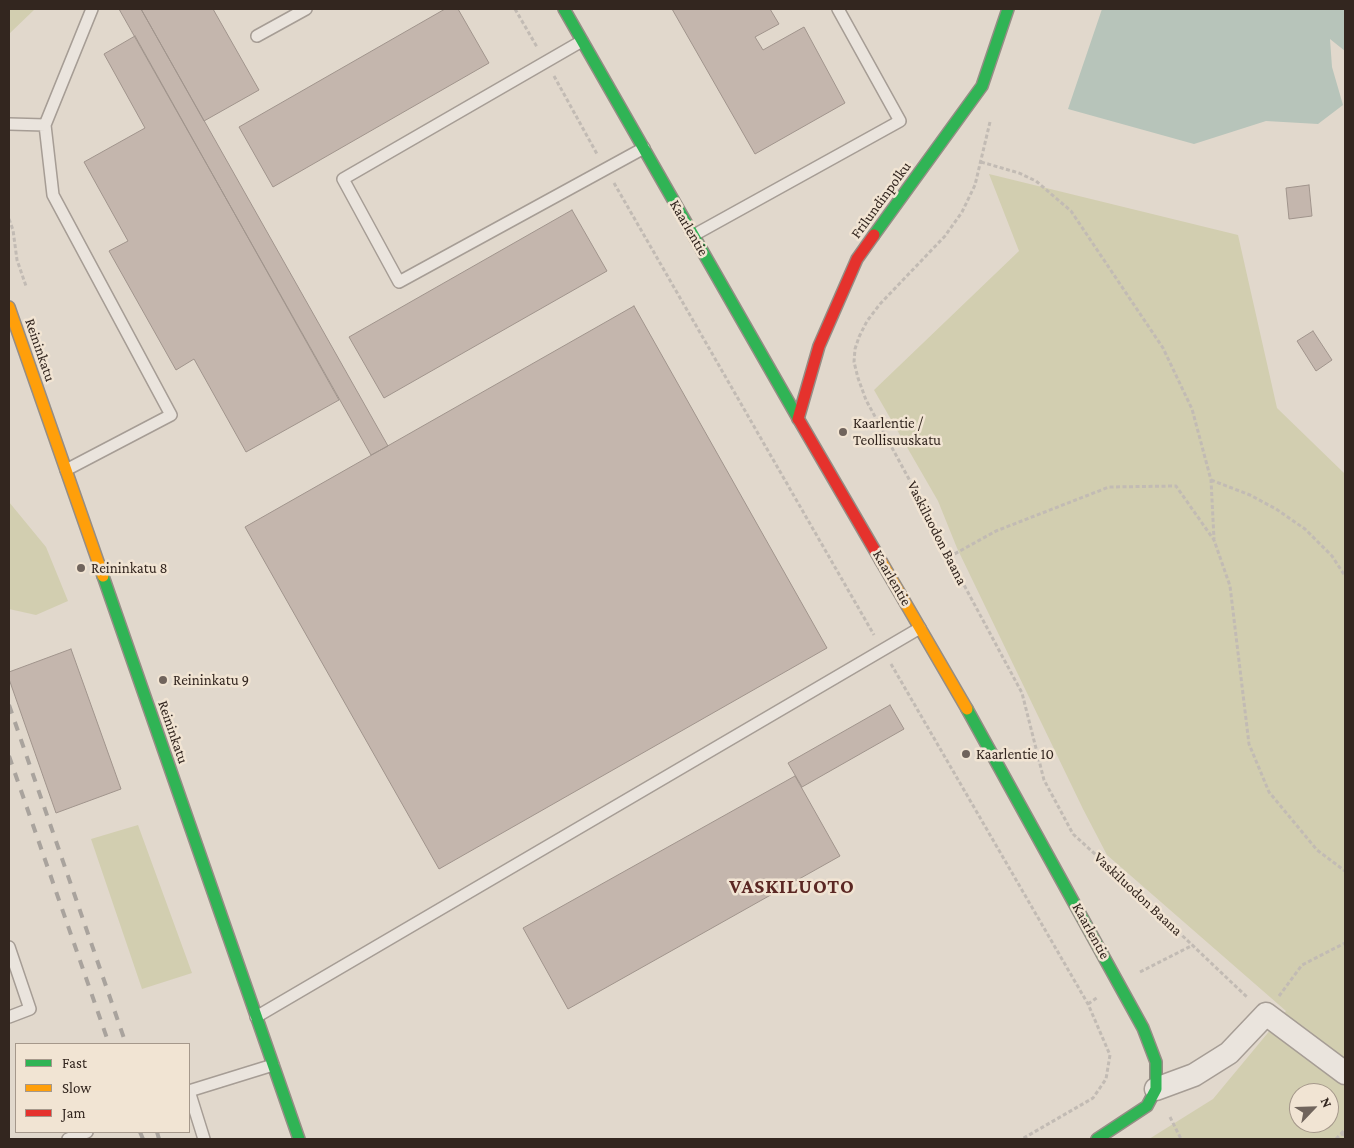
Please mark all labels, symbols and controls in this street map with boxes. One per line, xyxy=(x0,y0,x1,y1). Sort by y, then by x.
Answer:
street label: Frilundinpolku xyxy=(847,158,915,242)
street label: Kaarlentie xyxy=(666,197,712,259)
street label: Reininkatu xyxy=(21,316,59,384)
place label: Kaarlentie / Teollisuuskatu xyxy=(853,414,941,449)
marker: Kaarlentie / Teollisuuskatu xyxy=(837,426,849,438)
street label: Vaskiluodon Baana xyxy=(903,478,971,588)
street label: Kaarlentie xyxy=(869,547,915,609)
place label: Reininkatu 8 xyxy=(91,559,168,577)
marker: Reininkatu 8 xyxy=(75,562,87,574)
place label: Reininkatu 9 xyxy=(173,671,249,689)
marker: Reininkatu 9 xyxy=(157,674,169,686)
street label: Reininkatu xyxy=(154,698,192,766)
place label: Kaarlentie 10 xyxy=(976,745,1054,763)
marker: Kaarlentie 10 xyxy=(960,748,972,760)
street label: Vaskiluodon Baana xyxy=(1090,848,1186,940)
district label: VASKILUOTO xyxy=(728,875,856,899)
street label: Kaarlentie xyxy=(1068,900,1114,962)
legend xyxy=(15,1043,190,1133)
text: Fast xyxy=(62,1055,87,1071)
text: Slow xyxy=(62,1080,91,1096)
north arrow xyxy=(1289,1083,1339,1133)
text: N xyxy=(1318,1095,1336,1110)
text: Jam xyxy=(62,1105,85,1121)

